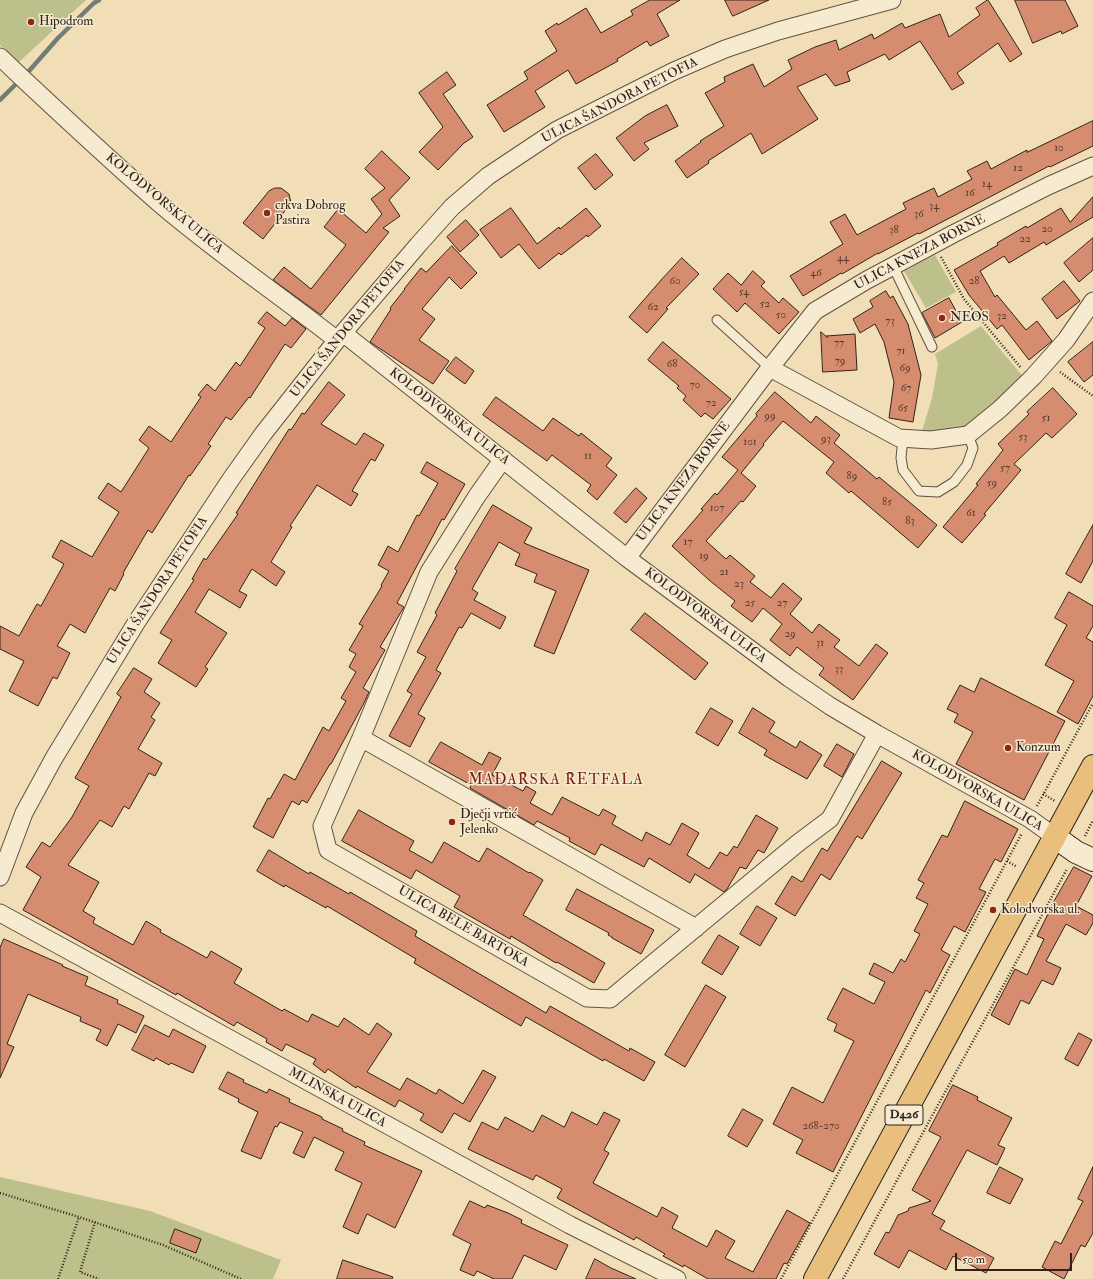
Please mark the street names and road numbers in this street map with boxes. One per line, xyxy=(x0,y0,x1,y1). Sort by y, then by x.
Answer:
street label: ULICA ŠANDORA PETOFIA xyxy=(539,55,701,147)
street label: KOLODVORSKA ULICA xyxy=(102,150,226,258)
street label: ULICA KNEZA BORNE xyxy=(852,212,988,294)
street label: ULICA ŠANDORA PETOFIA xyxy=(287,257,409,401)
street label: KOLODVORSKA ULICA xyxy=(386,365,512,469)
street label: ULICA KNEZA BORNE xyxy=(634,419,734,545)
street label: ULICA ŠANDORA PETOFIA xyxy=(104,514,212,668)
street label: KOLODVORSKA ULICA xyxy=(641,565,769,667)
street label: KOLODVORSKA ULICA xyxy=(909,747,1045,835)
street label: ULICA BELE BARTOKA xyxy=(395,883,531,971)
street label: MLINSKA ULICA xyxy=(285,1065,389,1131)
road number: D426 xyxy=(885,1105,923,1125)

